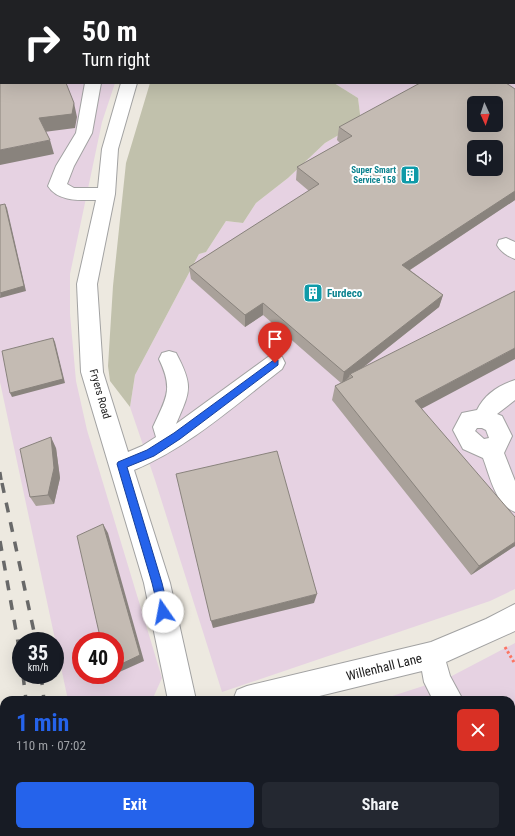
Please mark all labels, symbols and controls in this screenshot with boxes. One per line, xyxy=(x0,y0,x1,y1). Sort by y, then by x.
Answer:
text: 50 m xyxy=(82,15,138,48)
icon: right xyxy=(16,16,68,68)
text: Turn right xyxy=(82,49,150,70)
north arrow xyxy=(467,96,503,132)
map controls xyxy=(467,96,503,176)
button: sound xyxy=(467,140,503,176)
building icon: Super Smart Service 158 xyxy=(399,164,421,186)
place label: Super Smart Service 158 xyxy=(351,165,396,185)
building icon: Furdeco xyxy=(302,282,324,304)
place label: Furdeco xyxy=(327,287,363,300)
pin xyxy=(258,322,292,363)
icon: arrive xyxy=(264,328,286,350)
street label: Fryers Road xyxy=(87,368,113,420)
position arrow xyxy=(142,591,184,633)
speed limit sign: 40 xyxy=(72,632,124,684)
text: 35 xyxy=(28,641,48,665)
street label: Willenhall Lane xyxy=(345,650,423,684)
text: km/h xyxy=(28,662,48,673)
text: 1 min xyxy=(16,709,69,737)
button: close xyxy=(457,709,499,751)
text: 110 m · 07:02 xyxy=(16,738,86,753)
button: Exit xyxy=(16,782,254,828)
button: Share xyxy=(262,782,499,828)

